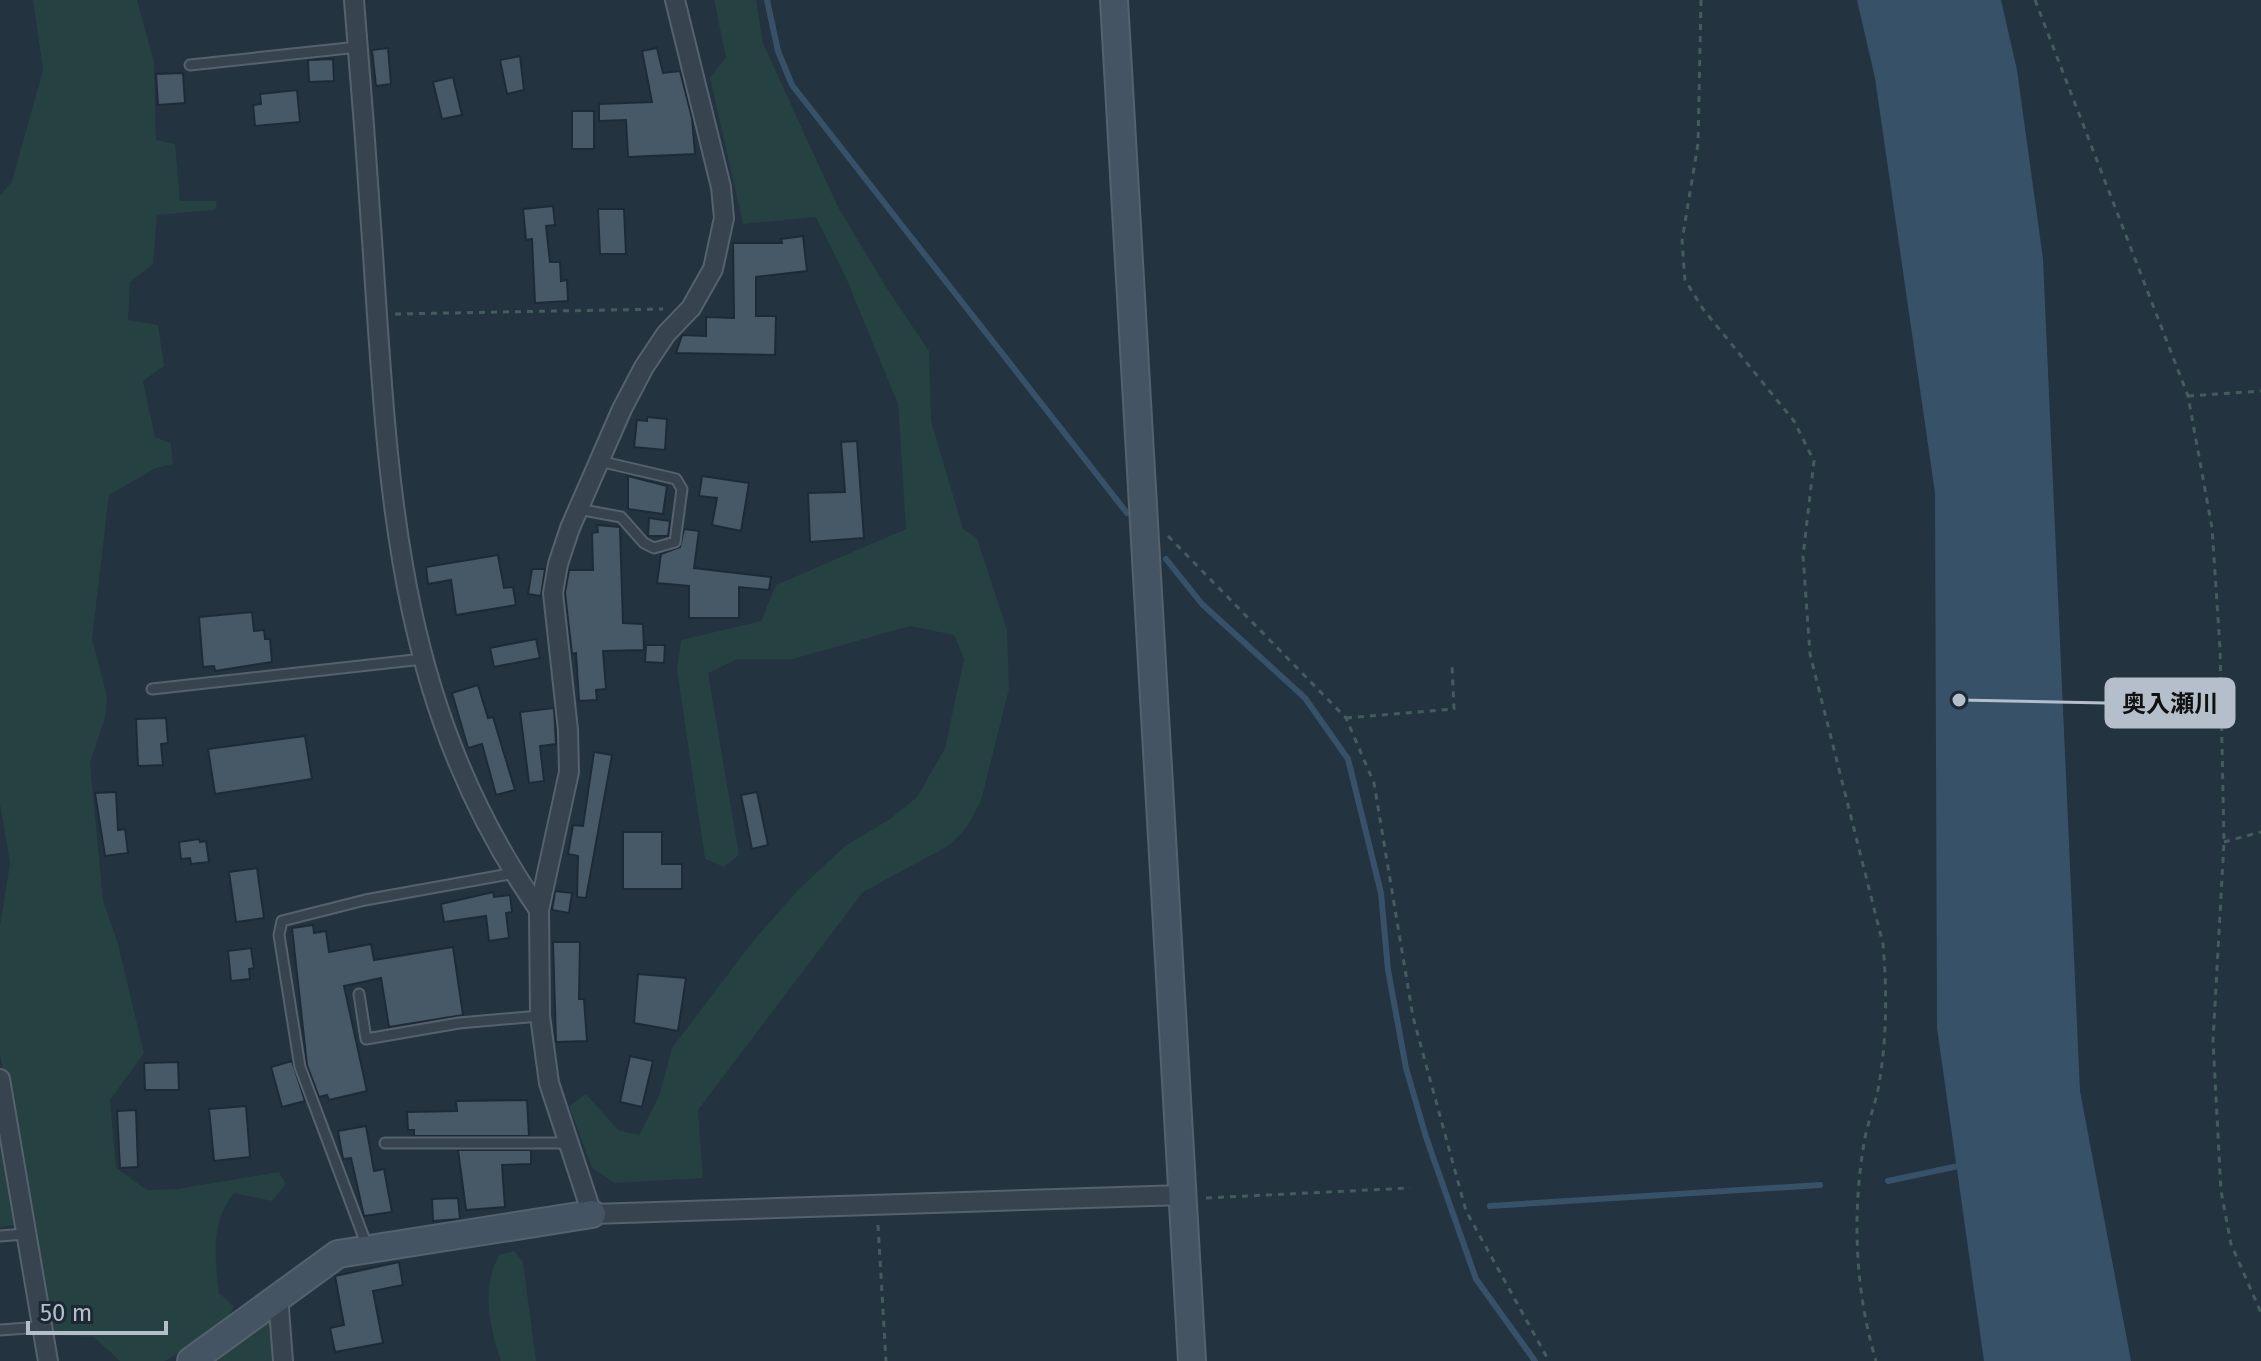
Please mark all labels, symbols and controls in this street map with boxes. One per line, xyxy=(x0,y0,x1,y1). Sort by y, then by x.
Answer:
callout: 奥入瀬川 xyxy=(2106,679,2234,727)
text: 奥入瀬川 xyxy=(2122,690,2218,718)
scale bar xyxy=(28,1285,166,1335)
text: 50 m xyxy=(40,1299,92,1327)

